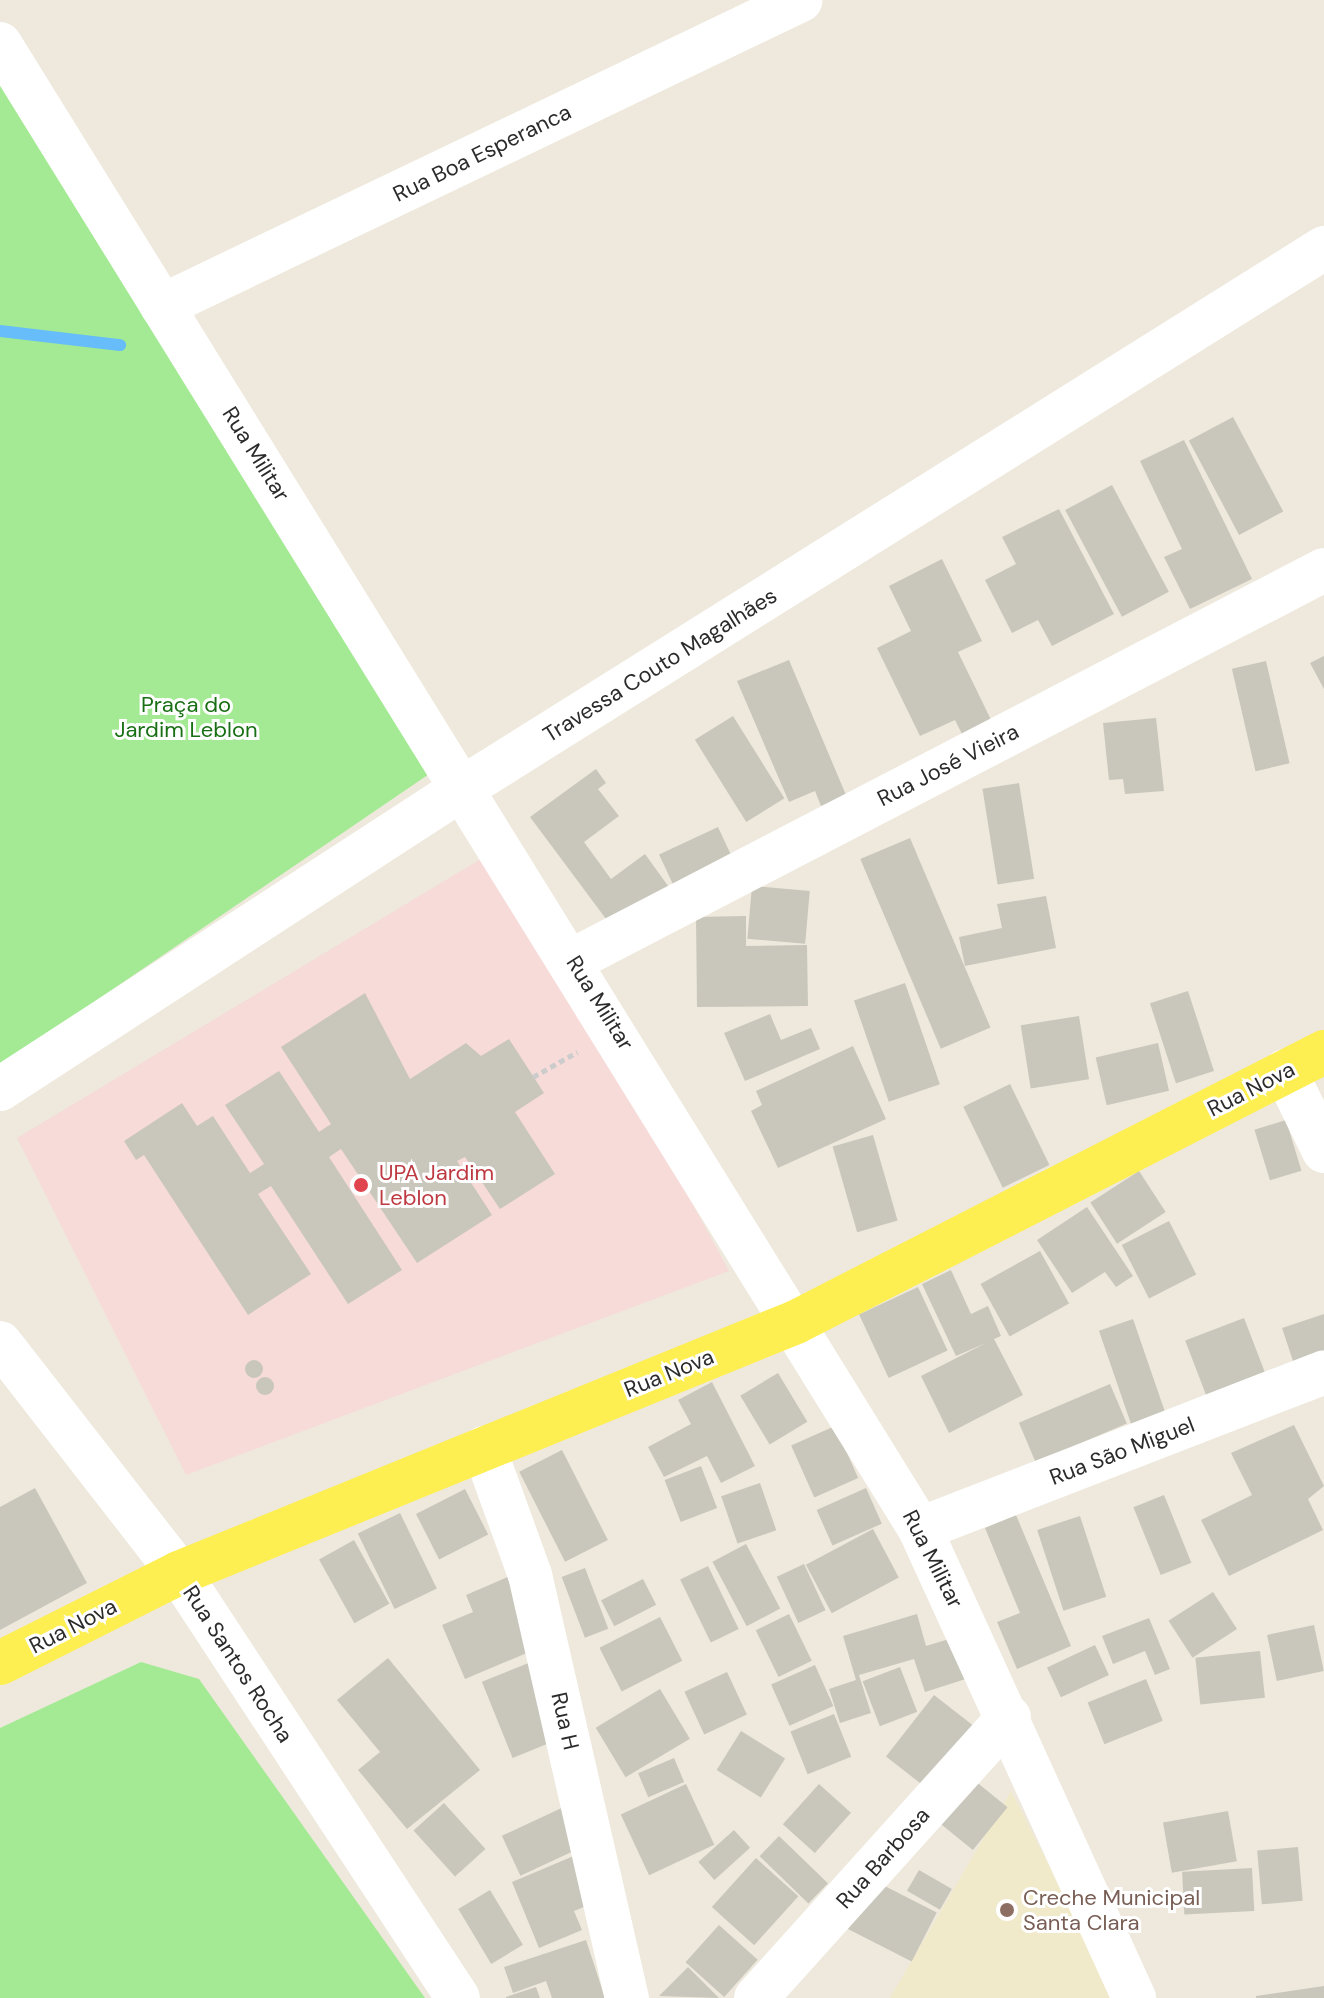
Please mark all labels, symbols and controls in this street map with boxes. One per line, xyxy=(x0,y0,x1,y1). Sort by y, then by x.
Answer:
street label: Rua Boa Esperanca xyxy=(389,98,575,208)
street label: Rua Militar xyxy=(217,402,295,506)
street label: Travessa Couto Magalhães xyxy=(538,582,782,748)
park label: Praça do Jardim Leblon xyxy=(114,691,258,742)
street label: Rua José Vieira xyxy=(873,718,1023,812)
street label: Rua Militar xyxy=(561,951,639,1055)
street label: Rua Nova xyxy=(1203,1056,1299,1122)
place label: UPA Jardim Leblon xyxy=(379,1159,494,1210)
marker: UPA Jardim Leblon xyxy=(350,1174,372,1196)
street label: Rua Nova xyxy=(620,1343,718,1403)
street label: Rua São Miguel xyxy=(1046,1411,1198,1491)
street label: Rua Militar xyxy=(897,1506,969,1612)
street label: Rua Santos Rocha xyxy=(177,1581,299,1747)
street label: Rua Nova xyxy=(25,1593,121,1659)
street label: Rua H xyxy=(546,1690,584,1752)
street label: Rua Barbosa xyxy=(831,1802,935,1914)
place label: Creche Municipal Santa Clara xyxy=(1023,1884,1200,1936)
marker: Creche Municipal Santa Clara xyxy=(998,1901,1016,1919)

